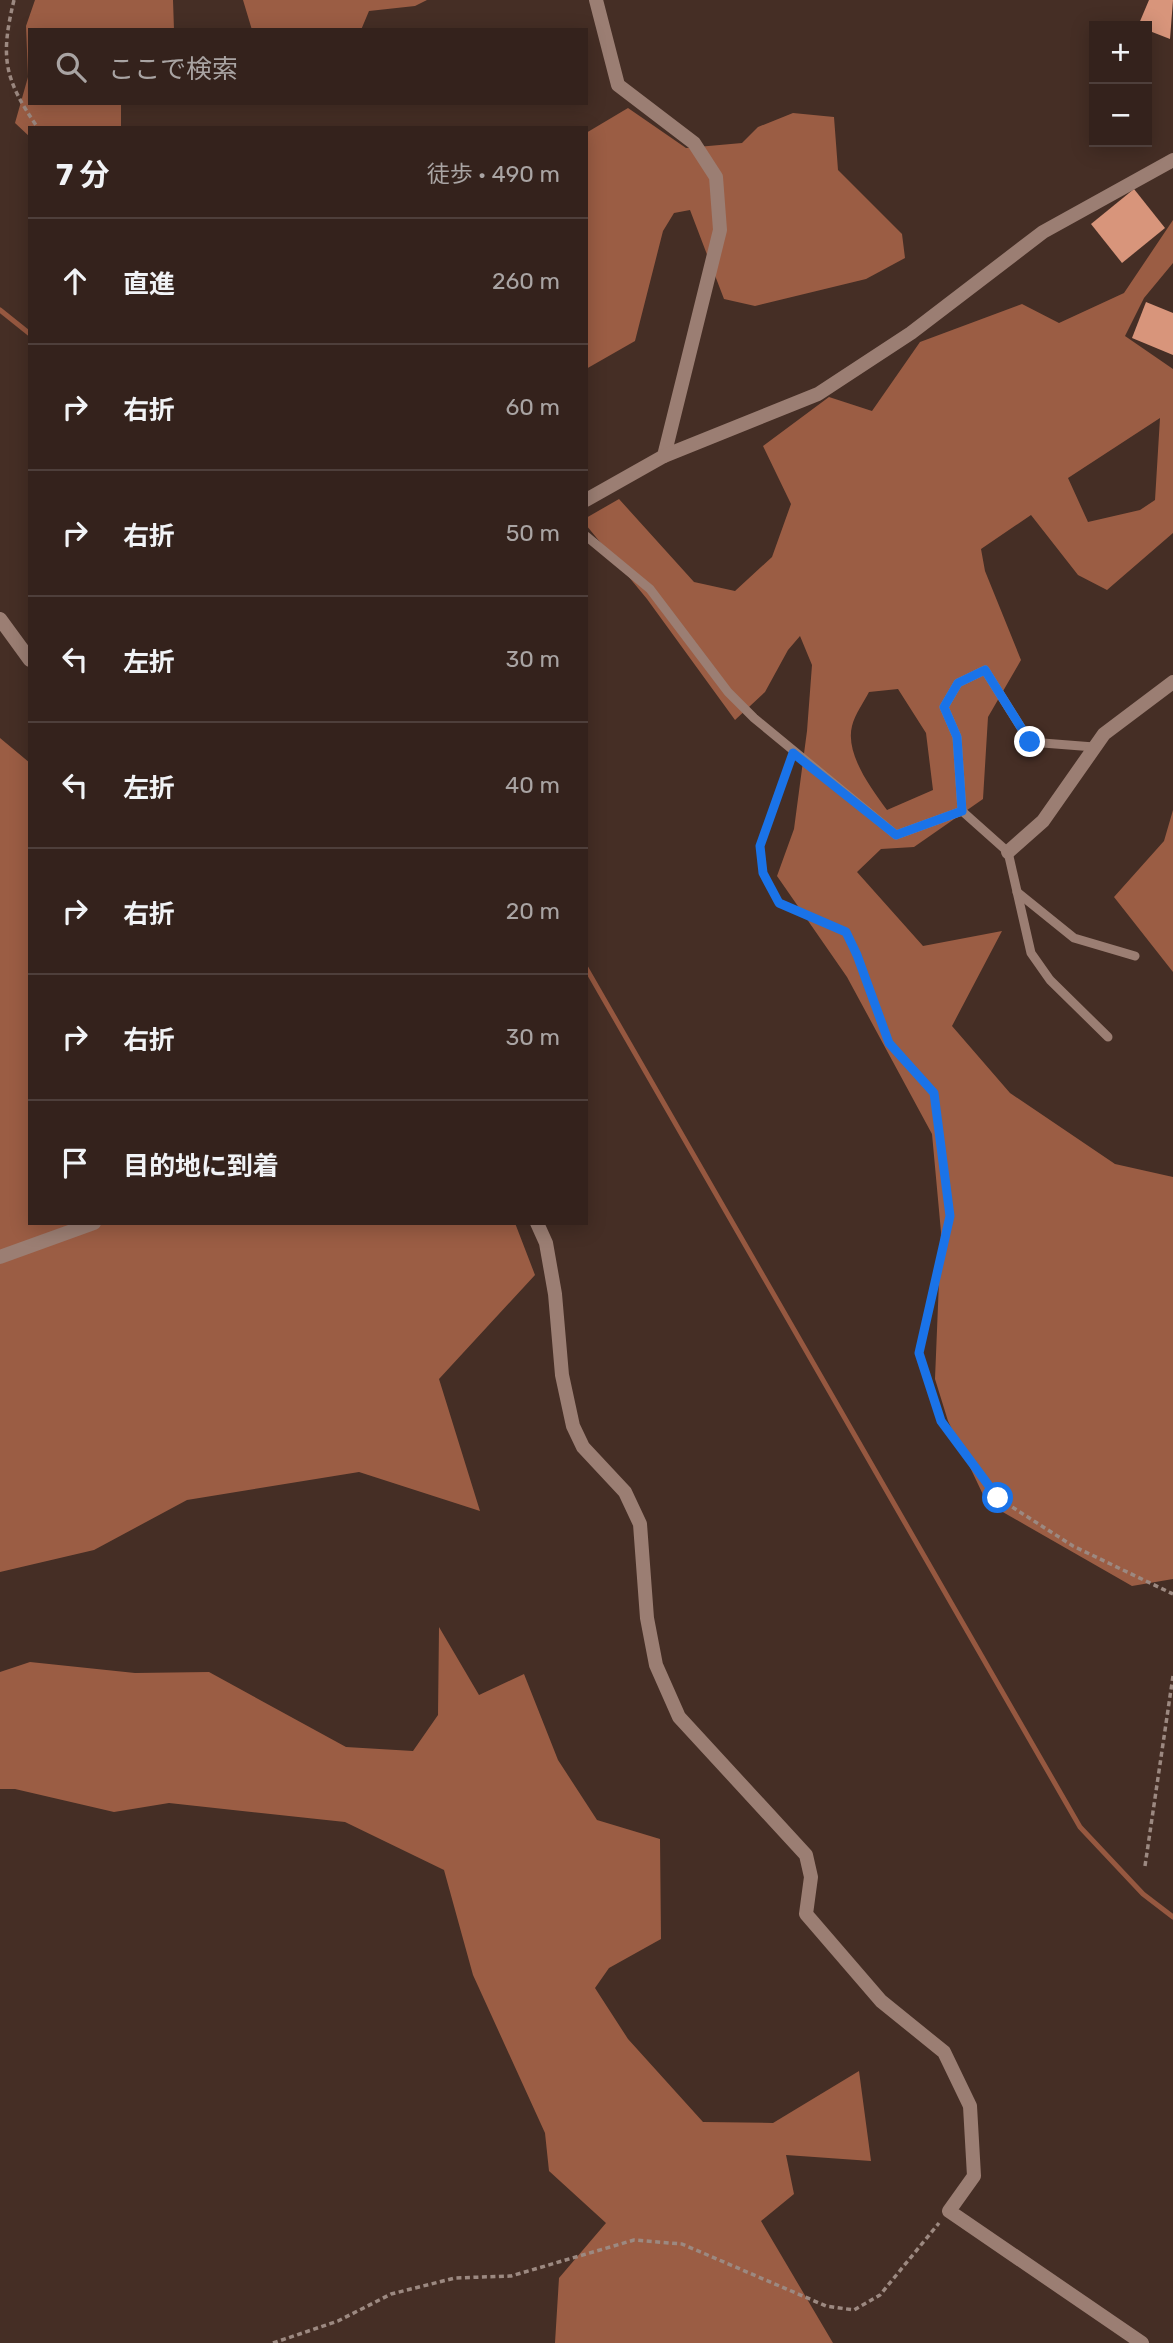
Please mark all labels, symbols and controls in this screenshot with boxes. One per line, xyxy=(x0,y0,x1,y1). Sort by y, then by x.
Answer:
map controls xyxy=(1089,21,1152,147)
button: + xyxy=(1089,21,1152,84)
search box xyxy=(28,28,588,105)
icon: search xyxy=(52,48,90,86)
text: ここで検索 xyxy=(108,54,238,85)
button: − xyxy=(1089,84,1152,147)
text: 7 分 xyxy=(56,157,110,193)
text: 徒歩 · 490 m xyxy=(427,160,560,188)
icon: ahead xyxy=(56,262,94,300)
text: 260 m xyxy=(492,267,560,295)
text: 直進 xyxy=(123,269,175,300)
icon: right xyxy=(56,388,94,426)
text: 60 m xyxy=(505,393,560,421)
text: 右折 xyxy=(123,395,175,426)
icon: right xyxy=(56,514,94,552)
text: 50 m xyxy=(506,519,560,547)
text: 右折 xyxy=(123,521,175,552)
icon: left xyxy=(56,640,94,678)
text: 30 m xyxy=(505,645,560,673)
text: 左折 xyxy=(123,647,175,678)
route end xyxy=(1014,726,1045,757)
icon: left xyxy=(56,766,94,804)
text: 40 m xyxy=(505,771,560,799)
text: 左折 xyxy=(123,773,175,804)
icon: right xyxy=(56,892,94,930)
text: 20 m xyxy=(506,897,560,925)
text: 右折 xyxy=(123,899,175,930)
icon: right xyxy=(56,1018,94,1056)
text: 30 m xyxy=(505,1023,560,1051)
text: 右折 xyxy=(123,1025,175,1056)
icon: arrive xyxy=(56,1144,94,1182)
text: 目的地に到着 xyxy=(123,1151,279,1182)
route start xyxy=(982,1482,1013,1513)

